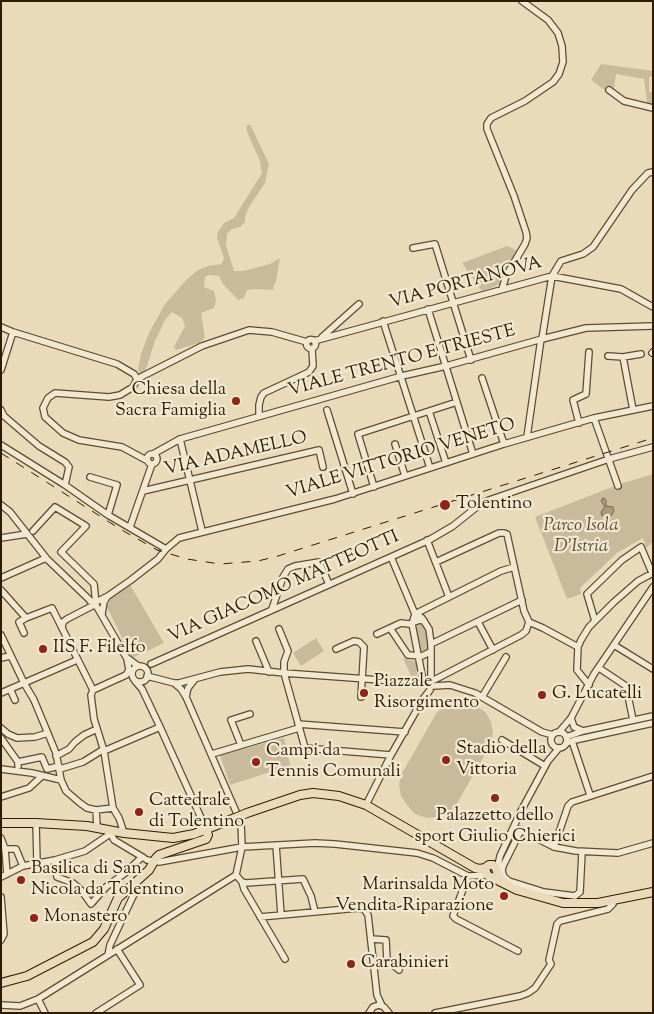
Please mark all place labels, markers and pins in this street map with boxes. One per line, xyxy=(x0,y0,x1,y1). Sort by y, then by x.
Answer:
place label: Chiesa della Sacra Famiglia xyxy=(115,380,226,422)
marker: Chiesa della Sacra Famiglia xyxy=(230,395,242,407)
place label: Tolentino xyxy=(456,494,532,516)
marker: Tolentino xyxy=(438,498,452,512)
place label: IIS F. Filelfo xyxy=(53,638,146,660)
marker: IIS F. Filelfo xyxy=(37,643,49,655)
place label: Piazzale Risorgimento xyxy=(374,672,479,714)
place label: G. Lucatelli xyxy=(552,684,642,706)
marker: Piazzale Risorgimento xyxy=(358,687,370,699)
marker: G. Lucatelli xyxy=(536,689,548,701)
place label: Stadio della Vittoria xyxy=(456,739,546,782)
place label: Campi da Tennis Comunali xyxy=(266,741,401,784)
marker: Stadio della Vittoria xyxy=(440,754,452,766)
marker: Campi da Tennis Comunali xyxy=(250,756,262,768)
place label: Cattedrale di Tolentino xyxy=(149,791,244,834)
marker: Palazzetto dello sport Giulio Chierici xyxy=(489,792,501,804)
marker: Cattedrale di Tolentino xyxy=(133,806,145,818)
place label: Palazzetto dello sport Giulio Chierici xyxy=(414,806,576,849)
place label: Basilica di San Nicola da Tolentino xyxy=(31,859,184,902)
marker: Basilica di San Nicola da Tolentino xyxy=(15,874,27,886)
place label: Marinsalda Moto Vendita-Riparazione xyxy=(335,875,494,918)
marker: Marinsalda Moto Vendita-Riparazione xyxy=(498,890,510,902)
place label: Monastero xyxy=(44,907,127,929)
marker: Monastero xyxy=(28,912,40,924)
place label: Carabinieri xyxy=(361,953,449,975)
marker: Carabinieri xyxy=(345,958,357,970)

